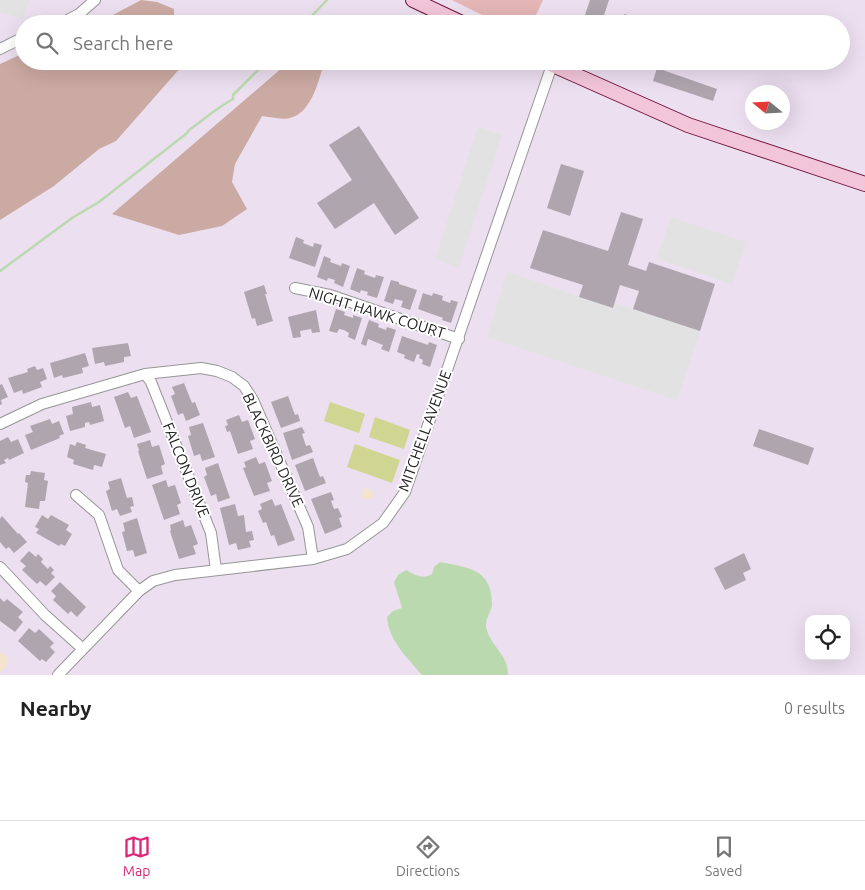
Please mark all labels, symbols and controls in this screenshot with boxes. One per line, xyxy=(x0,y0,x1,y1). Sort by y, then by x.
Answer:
search box xyxy=(15,15,850,70)
icon: search xyxy=(33,29,61,57)
text: Search here xyxy=(73,32,173,54)
north arrow xyxy=(745,85,790,130)
street label: NIGHT HAWK COURT xyxy=(307,284,448,342)
street label: MITCHELL AVENUE xyxy=(395,368,454,494)
street label: BLACKBIRD DRIVE xyxy=(240,390,307,510)
street label: FALCON DRIVE xyxy=(160,420,213,520)
map controls xyxy=(805,615,850,660)
button: locate xyxy=(805,615,850,660)
text: Nearby xyxy=(20,696,91,720)
text: 0 results xyxy=(784,699,845,717)
tab: Map xyxy=(123,833,151,879)
tab: Directions xyxy=(396,833,460,879)
tab: Saved xyxy=(705,833,742,879)

